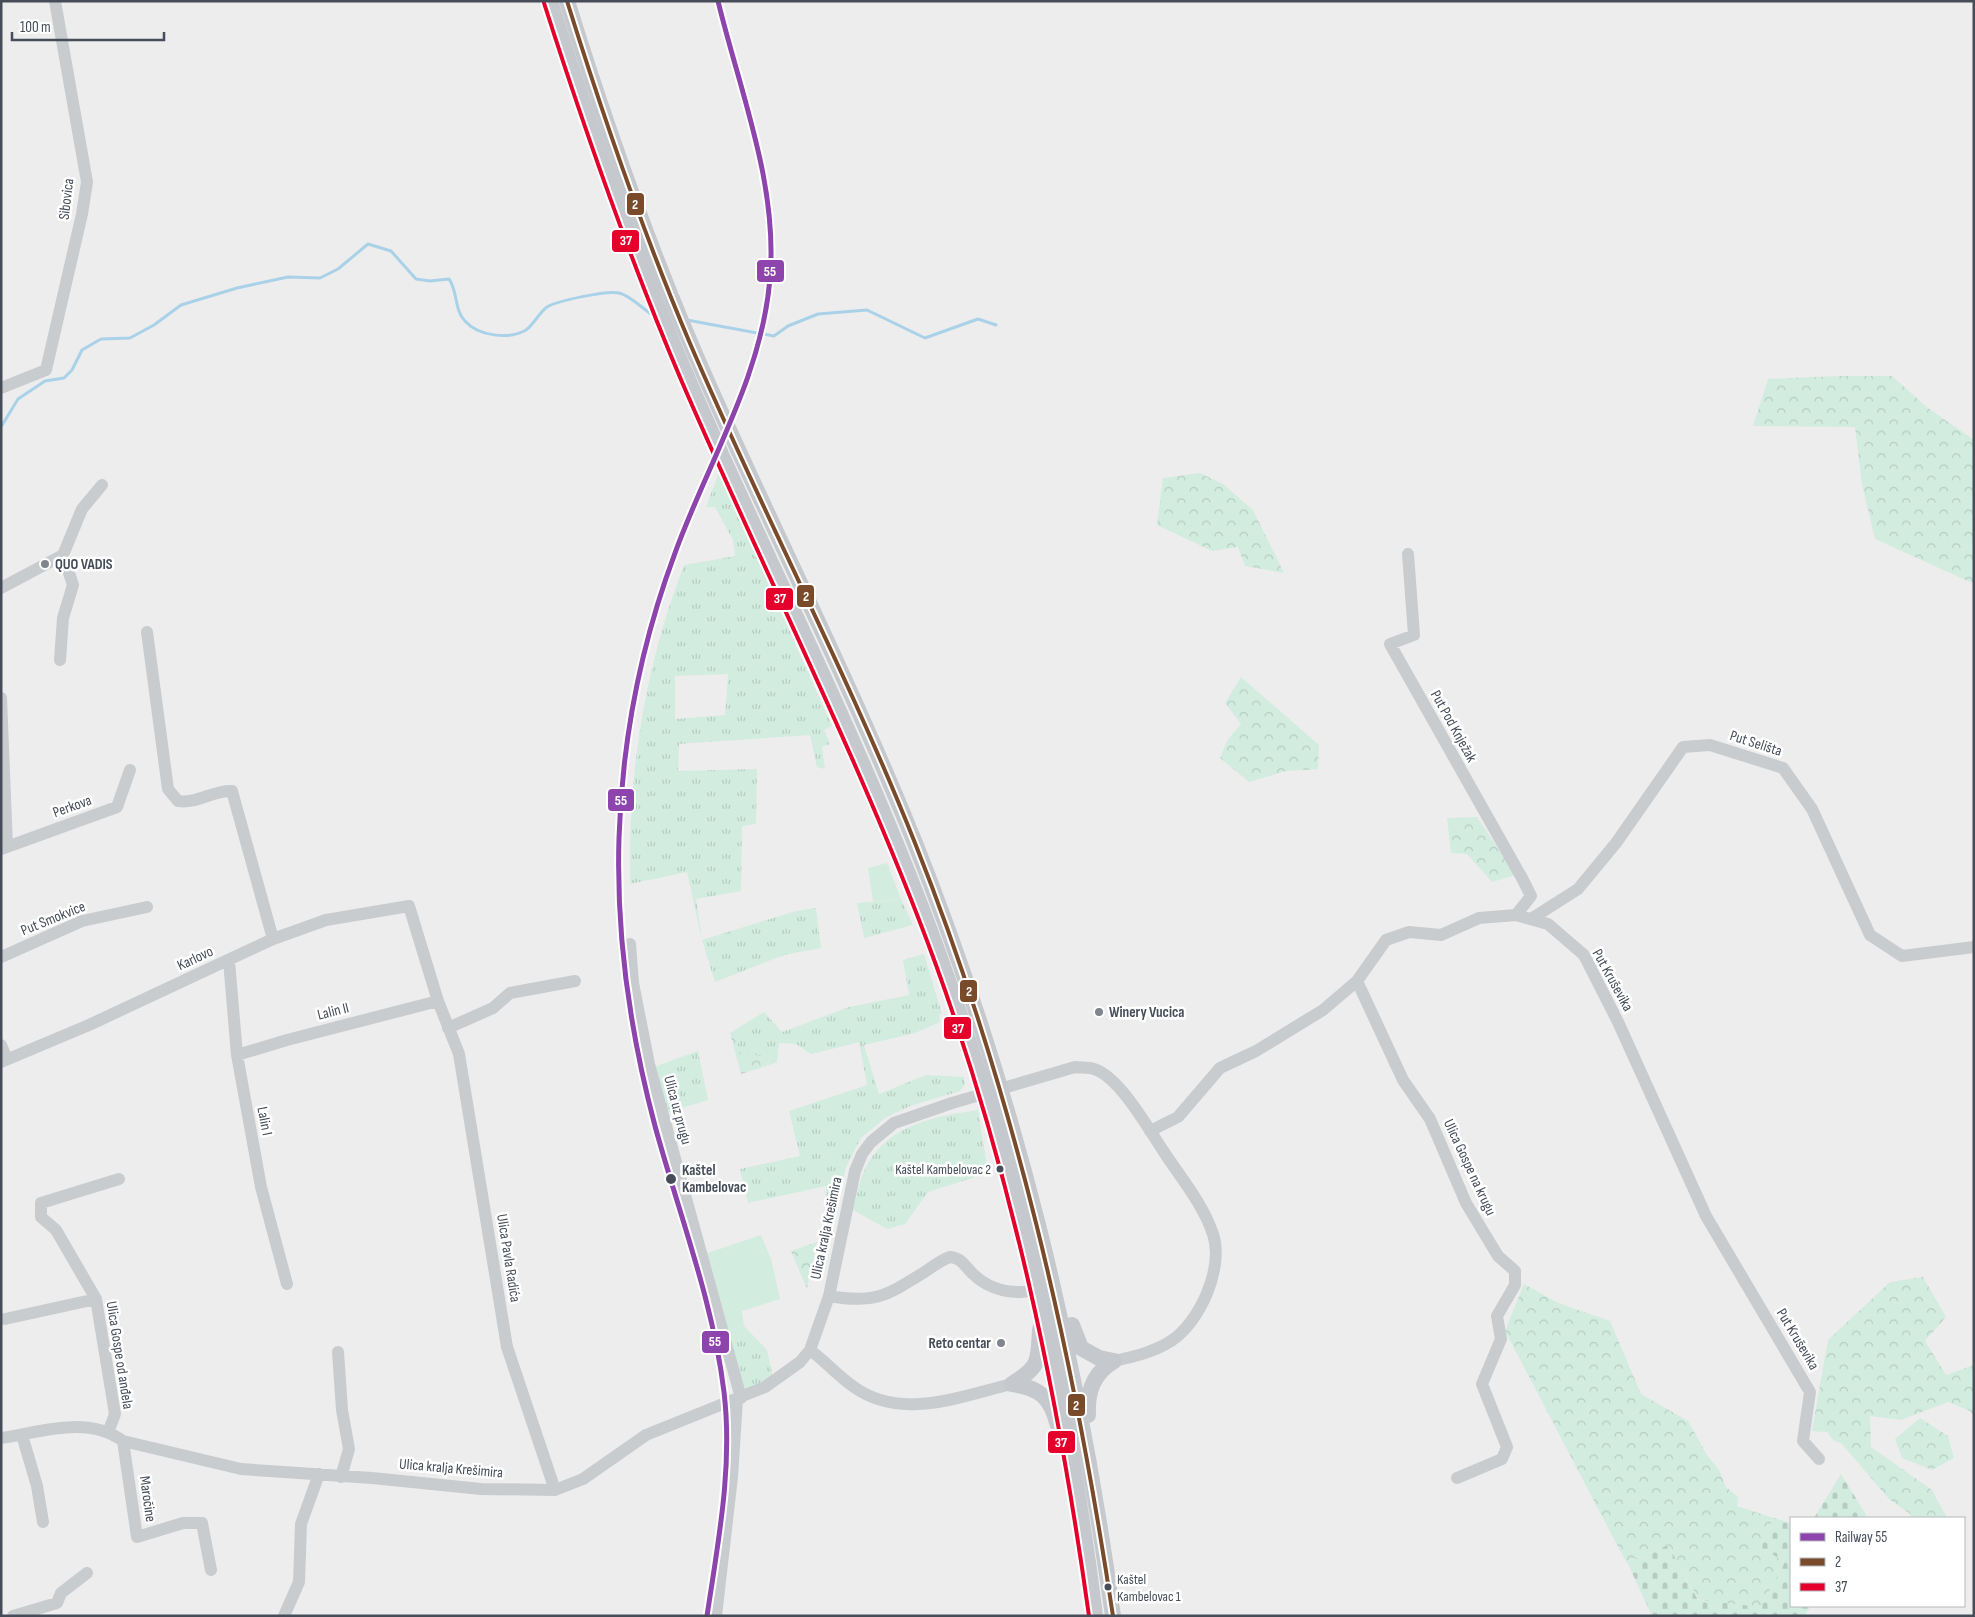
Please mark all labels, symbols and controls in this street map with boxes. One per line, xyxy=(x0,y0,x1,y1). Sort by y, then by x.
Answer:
scale bar xyxy=(12,10,165,42)
text: 100 m xyxy=(20,18,51,37)
street label: Sibovica xyxy=(55,177,78,221)
line badge: 2 xyxy=(626,192,645,216)
text: 2 xyxy=(632,196,638,213)
line badge: 37 xyxy=(611,229,640,253)
text: 37 xyxy=(620,232,633,249)
line badge: 55 xyxy=(756,259,785,283)
text: 55 xyxy=(764,263,776,280)
place label: QUO VADIS xyxy=(55,555,113,574)
marker: QUO VADIS xyxy=(39,558,51,570)
line badge: 2 xyxy=(796,584,815,608)
line badge: 37 xyxy=(765,587,794,611)
text: 2 xyxy=(803,588,809,605)
text: 37 xyxy=(774,590,787,607)
street label: Put Pod Knježak xyxy=(1426,687,1481,766)
street label: Put Selišta xyxy=(1727,726,1784,761)
line badge: 55 xyxy=(607,788,635,812)
street label: Perkova xyxy=(50,791,94,822)
text: 55 xyxy=(615,792,627,809)
street label: Put Smokvice xyxy=(18,897,88,940)
street label: Karlovo xyxy=(174,942,216,975)
street label: Put Kruševika xyxy=(1588,946,1638,1015)
line badge: 2 xyxy=(959,979,978,1003)
text: 2 xyxy=(966,983,972,1000)
street label: Lalin II xyxy=(315,998,351,1025)
place label: Winery Vucica xyxy=(1109,1003,1184,1022)
marker: Winery Vucica xyxy=(1093,1006,1105,1018)
line badge: 37 xyxy=(943,1016,972,1040)
text: 37 xyxy=(952,1020,965,1037)
street label: Ulica uz prugu xyxy=(659,1074,696,1147)
street label: Lalin I xyxy=(252,1105,277,1137)
street label: Ulica Gospe na krugu xyxy=(1439,1116,1500,1218)
place label: Kaštel Kambelovac xyxy=(682,1161,746,1197)
place label: Kaštel Kambelovac 2 xyxy=(895,1161,991,1178)
marker: Kaštel Kambelovac 2 xyxy=(995,1164,1005,1174)
marker: Kaštel Kambelovac xyxy=(664,1172,678,1186)
street label: Ulica kralja Krešimira xyxy=(806,1175,847,1281)
street label: Ulica Pavla Radića xyxy=(492,1213,525,1304)
street label: Ulica Gospe od anđela xyxy=(102,1300,137,1411)
street label: Put Kruševika xyxy=(1772,1305,1823,1374)
line badge: 55 xyxy=(701,1330,730,1354)
text: 55 xyxy=(709,1333,721,1350)
place label: Reto centar xyxy=(929,1334,991,1353)
marker: Reto centar xyxy=(995,1337,1007,1349)
line badge: 2 xyxy=(1067,1393,1086,1417)
text: 2 xyxy=(1073,1397,1079,1414)
line badge: 37 xyxy=(1047,1430,1076,1454)
text: 37 xyxy=(1055,1434,1068,1451)
street label: Ulica kralja Krešimira xyxy=(398,1455,504,1483)
street label: Maročine xyxy=(135,1475,160,1523)
legend xyxy=(1790,1517,1965,1607)
text: Railway 55 xyxy=(1835,1528,1887,1547)
text: 2 xyxy=(1835,1553,1841,1572)
place label: Kaštel Kambelovac 1 xyxy=(1117,1571,1181,1605)
text: 37 xyxy=(1835,1578,1847,1597)
marker: Kaštel Kambelovac 1 xyxy=(1103,1582,1113,1592)

